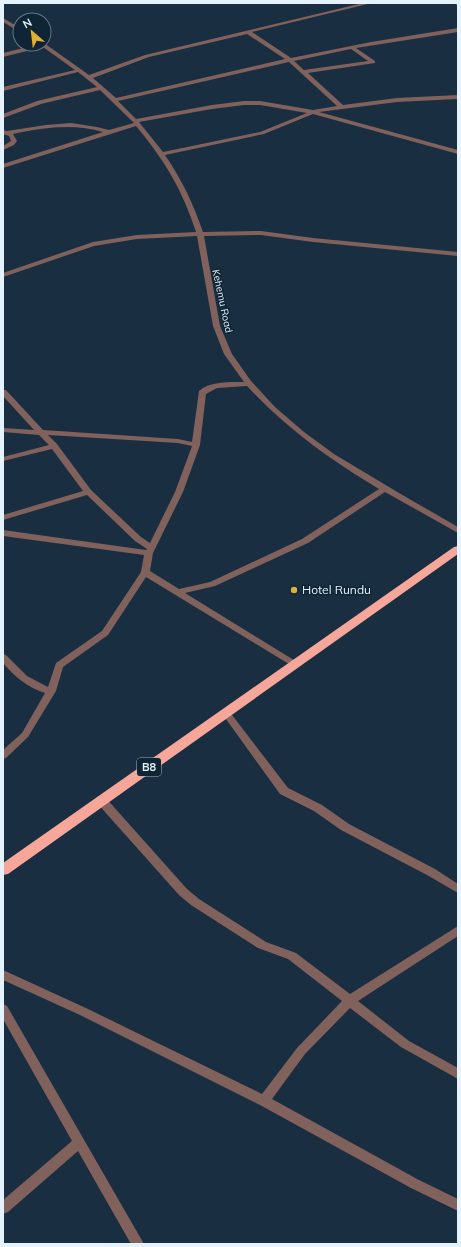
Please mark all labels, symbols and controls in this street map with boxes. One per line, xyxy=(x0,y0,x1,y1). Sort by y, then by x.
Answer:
north arrow xyxy=(12,12,52,52)
text: N xyxy=(20,15,34,31)
street label: Kehemu Road xyxy=(209,268,236,334)
place label: Hotel Rundu xyxy=(302,582,371,597)
marker: Hotel Rundu xyxy=(289,585,299,595)
road number: B8 xyxy=(137,758,161,776)

